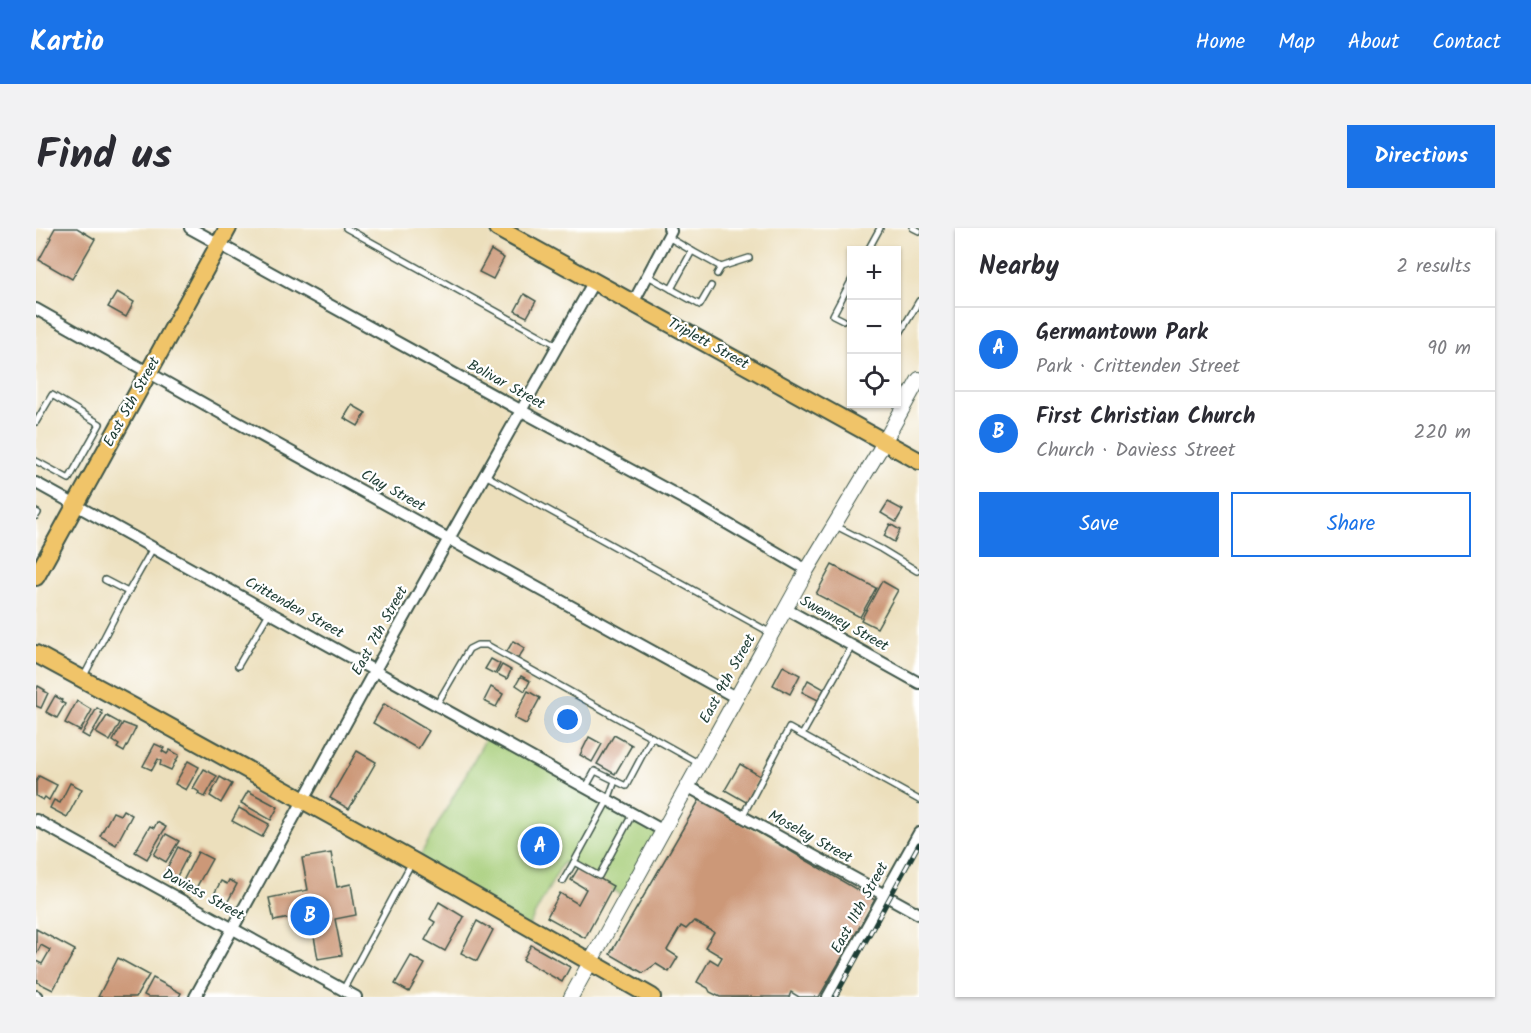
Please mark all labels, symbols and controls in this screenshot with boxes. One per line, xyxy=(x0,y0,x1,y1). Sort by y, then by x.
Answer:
text: Kartio xyxy=(30,20,104,65)
text: Home xyxy=(1196,26,1245,59)
text: Map xyxy=(1278,26,1315,59)
text: About xyxy=(1348,26,1399,59)
text: Contact xyxy=(1432,26,1501,59)
text: Find us xyxy=(36,123,172,190)
button: Directions xyxy=(1347,125,1495,188)
map controls xyxy=(847,246,901,408)
button: + xyxy=(847,246,901,300)
text: Nearby xyxy=(979,246,1059,288)
text: 2 results xyxy=(1396,251,1471,283)
button: − xyxy=(847,300,901,354)
street label: Triplett Street xyxy=(663,312,753,376)
text: Germantown Park xyxy=(1036,316,1208,351)
text: A xyxy=(992,333,1005,365)
text: 90 m xyxy=(1427,333,1471,365)
text: Park · Crittenden Street xyxy=(1036,351,1240,383)
street label: East 5th Street xyxy=(97,352,167,452)
street label: Bolivar Street xyxy=(463,354,550,416)
button: locate xyxy=(847,354,901,408)
text: First Christian Church xyxy=(1036,400,1255,435)
text: B xyxy=(992,417,1005,449)
text: 220 m xyxy=(1414,417,1471,449)
text: Church · Daviess Street xyxy=(1036,435,1236,467)
street label: Clay Street xyxy=(356,463,430,519)
button: Save xyxy=(979,492,1219,557)
button: Share xyxy=(1231,492,1471,557)
street label: Crittenden Street xyxy=(240,571,348,645)
street label: East 7th Street xyxy=(346,582,415,680)
street label: Swenney Street xyxy=(795,590,893,658)
street label: East 9th Street xyxy=(693,630,763,728)
your location xyxy=(553,705,582,734)
street label: Moseley Street xyxy=(763,804,857,870)
pin: A xyxy=(520,824,560,868)
street label: East 11th Street xyxy=(825,858,895,958)
street label: Daviess Street xyxy=(158,863,248,927)
pin: B xyxy=(290,894,330,938)

